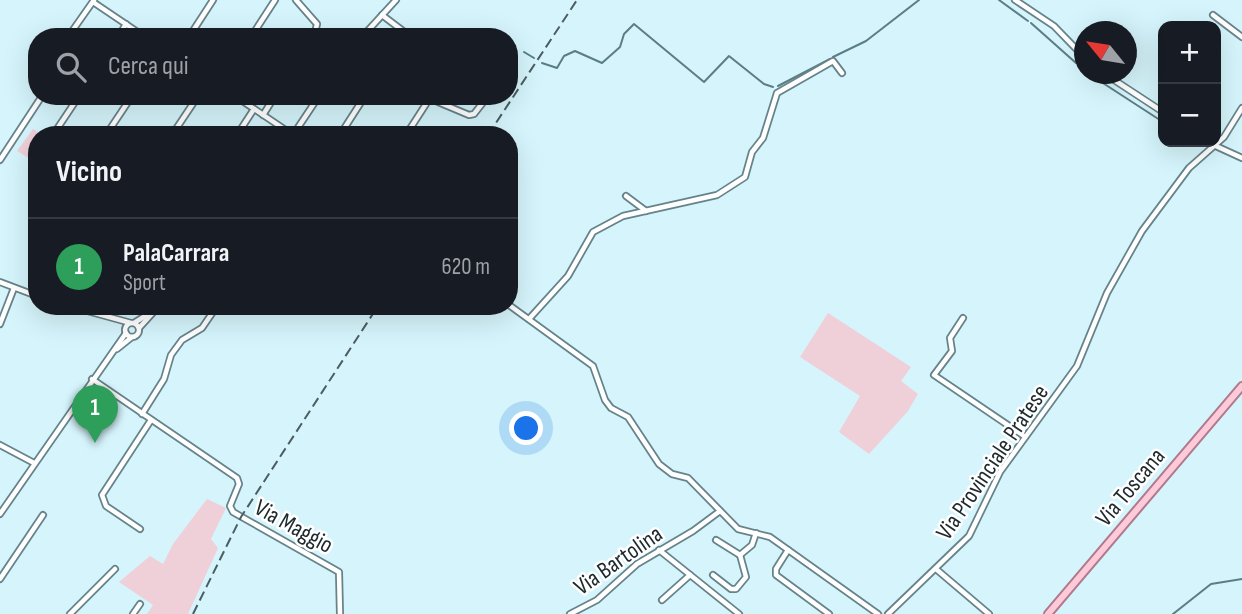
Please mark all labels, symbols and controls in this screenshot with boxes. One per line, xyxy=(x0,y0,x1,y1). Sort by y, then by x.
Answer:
north arrow xyxy=(1074,21,1137,84)
map controls xyxy=(1158,21,1221,147)
button: + xyxy=(1158,21,1221,84)
search box xyxy=(28,28,518,105)
icon: search xyxy=(52,48,90,86)
text: Cerca qui xyxy=(108,51,189,82)
button: − xyxy=(1158,84,1221,147)
text: Vicino xyxy=(56,154,122,190)
text: PalaCarrara xyxy=(123,238,229,269)
text: 1 xyxy=(74,253,84,281)
text: 620 m xyxy=(442,253,490,281)
text: Sport xyxy=(123,269,166,297)
street label: Via Provinciale Pratese xyxy=(930,379,1055,545)
pin: 1 xyxy=(72,385,118,443)
your location xyxy=(509,411,543,445)
street label: Via Toscana xyxy=(1089,442,1171,532)
street label: Via Maggio xyxy=(249,493,338,560)
street label: Via Bartolina xyxy=(568,519,668,601)

